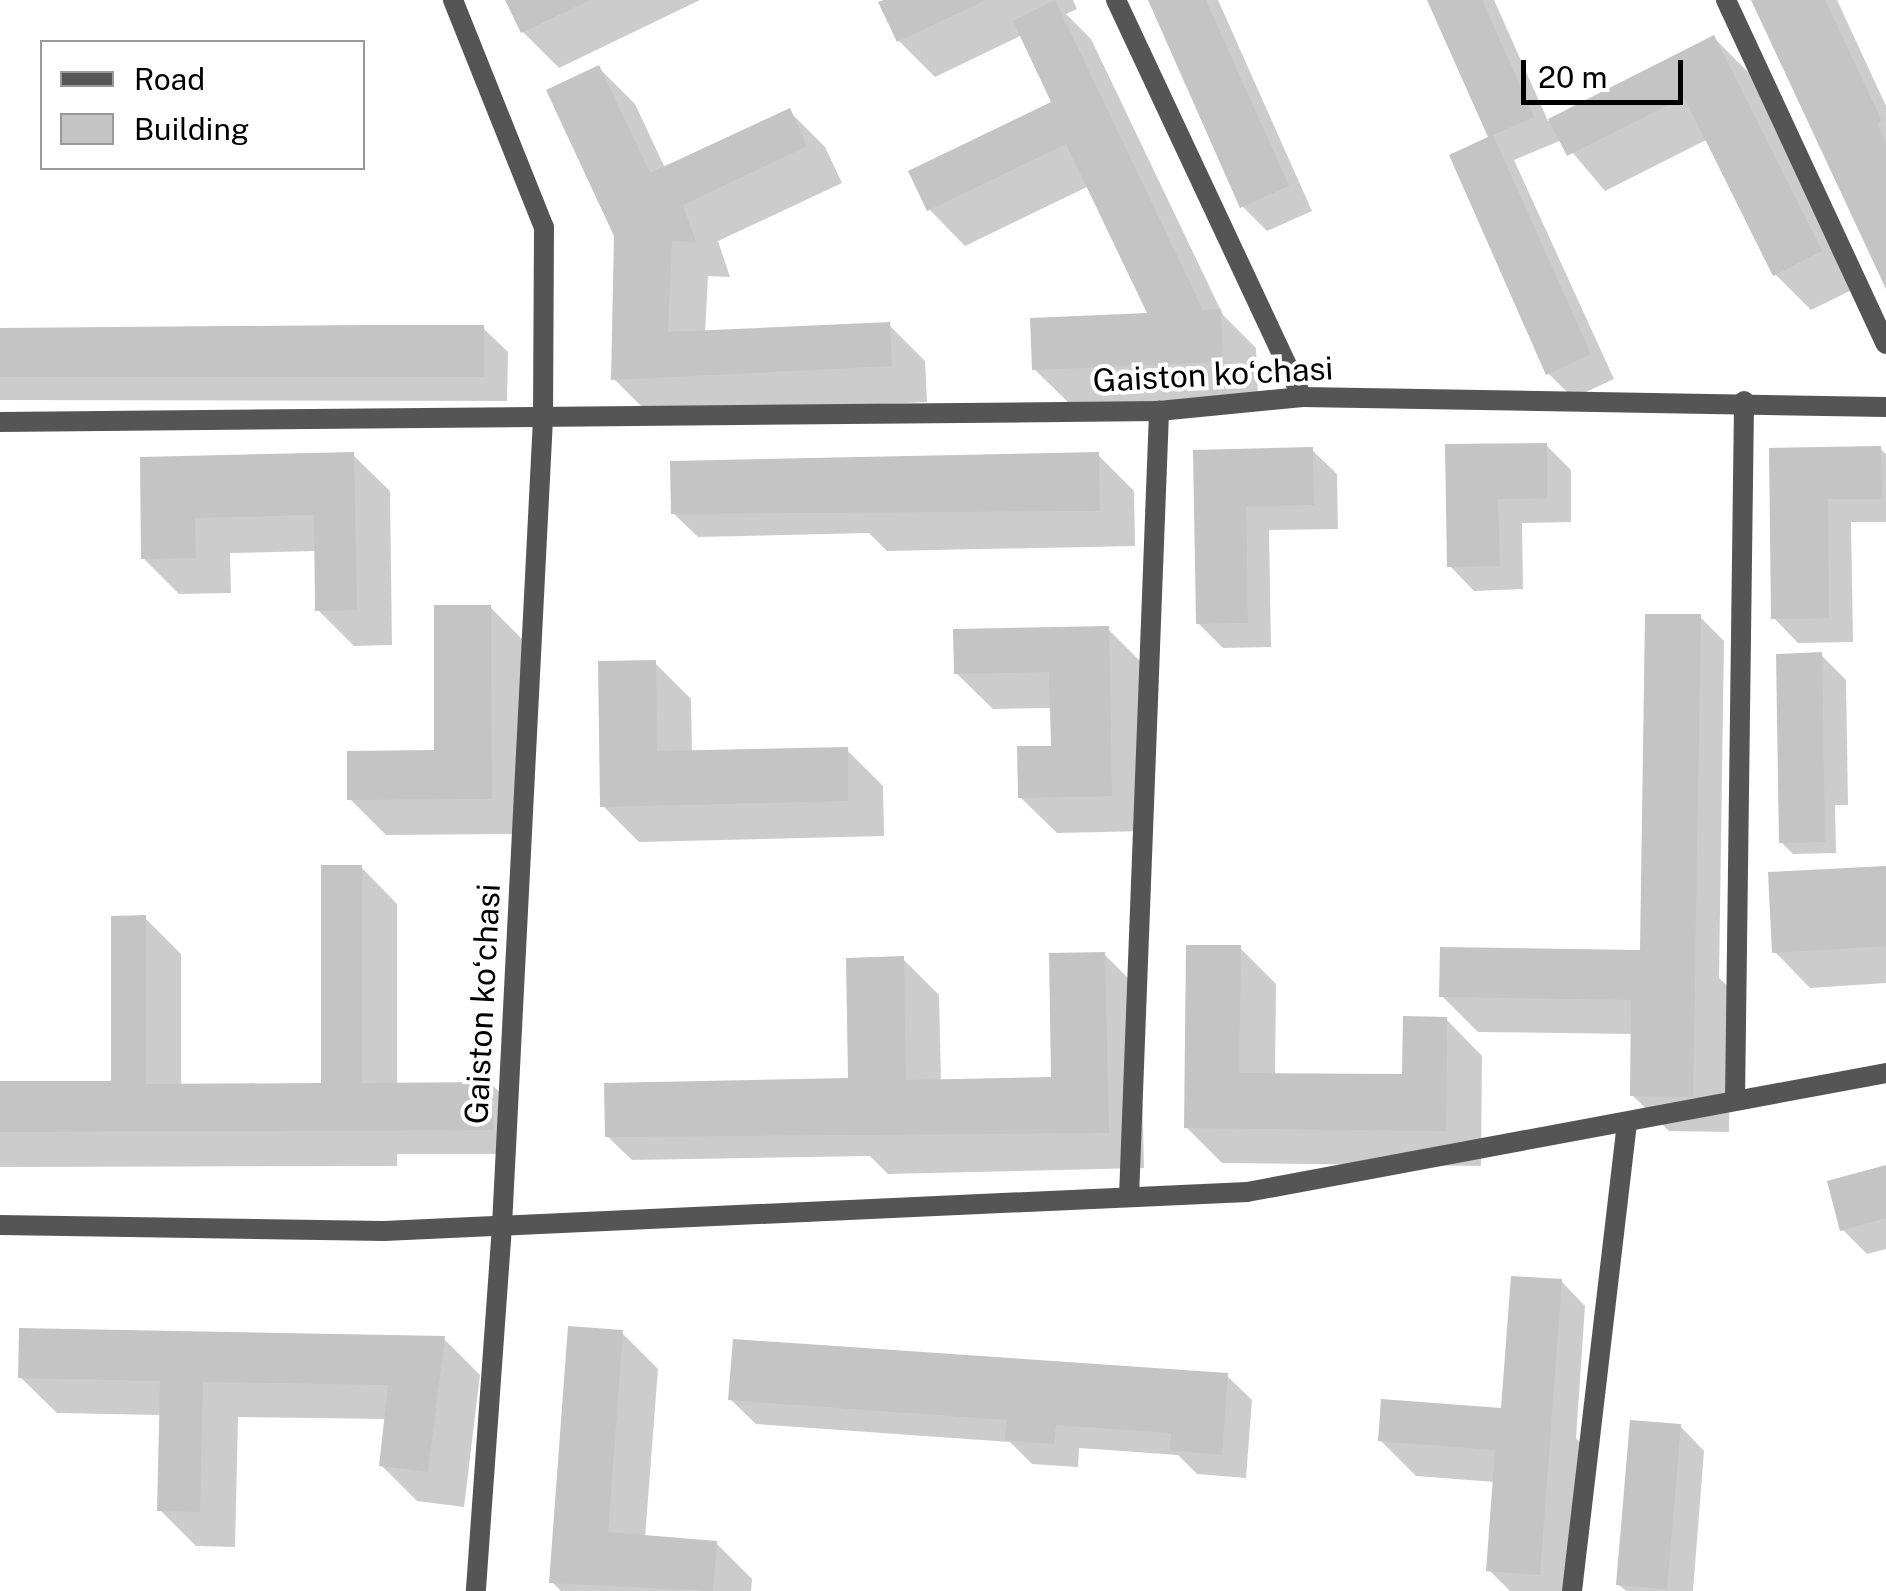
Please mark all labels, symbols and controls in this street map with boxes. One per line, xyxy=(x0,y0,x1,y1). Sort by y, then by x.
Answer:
legend xyxy=(40,40,365,170)
scale bar xyxy=(1526,40,1688,102)
text: 20 m xyxy=(1538,59,1607,95)
text: Road xyxy=(134,61,205,97)
text: Building xyxy=(134,111,249,147)
street label: Gaiston koʻchasi xyxy=(1092,350,1334,400)
street label: Gaiston koʻchasi xyxy=(458,883,508,1125)

